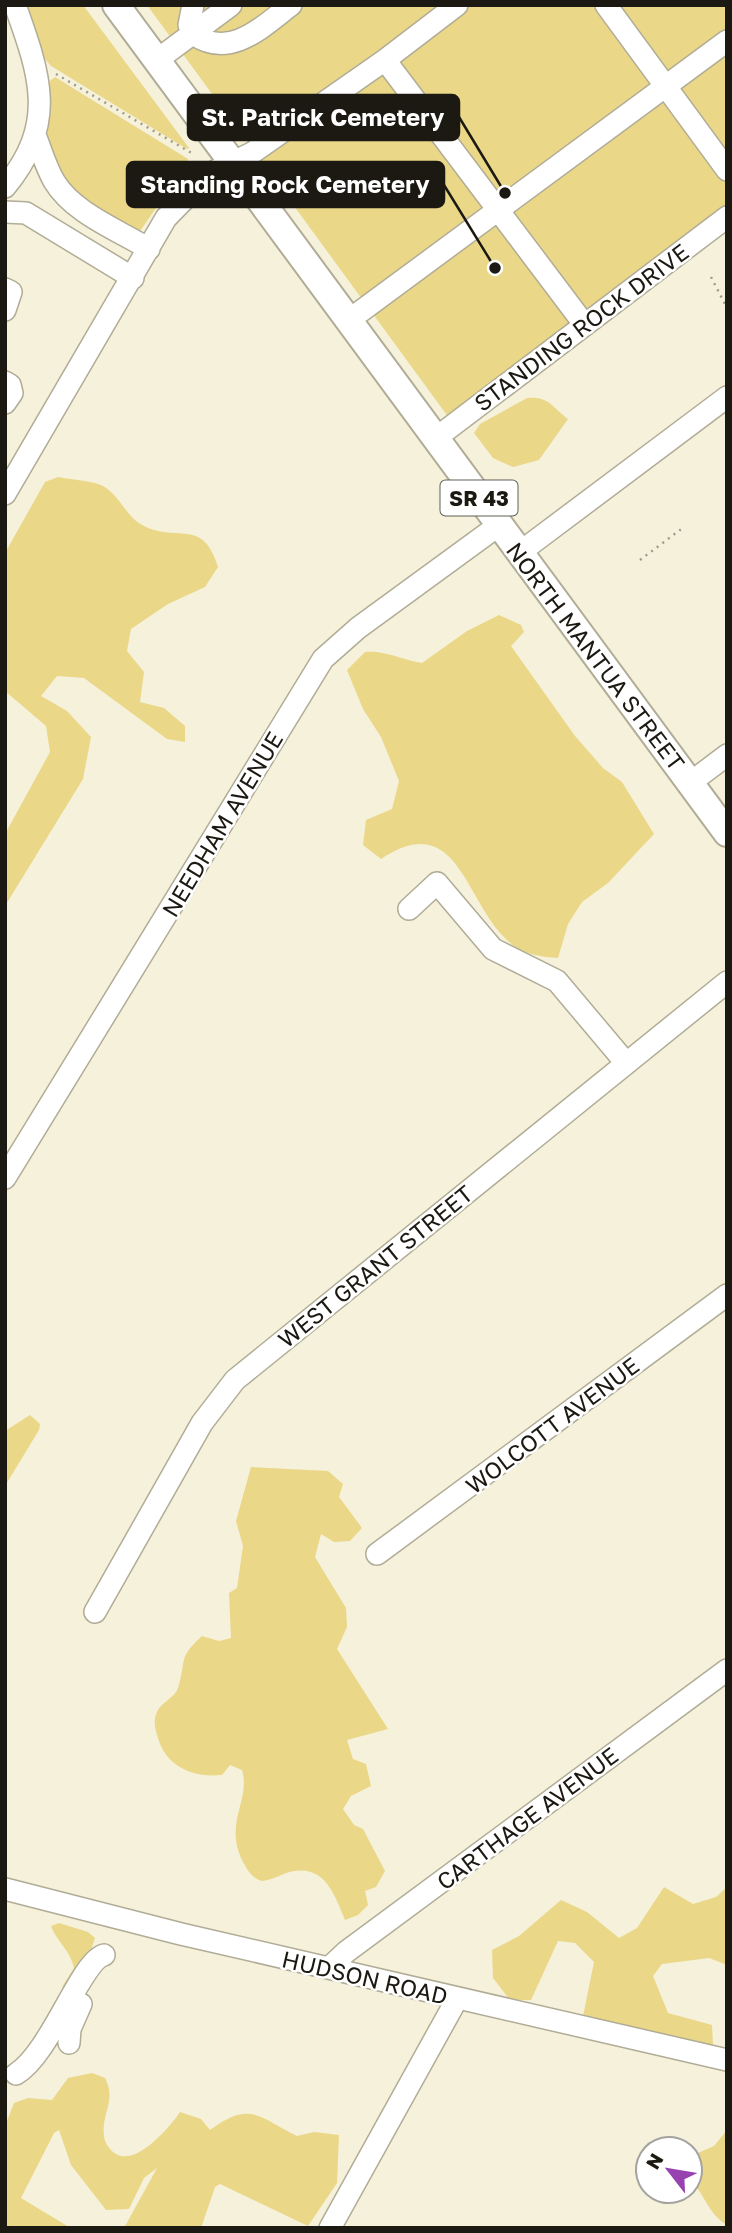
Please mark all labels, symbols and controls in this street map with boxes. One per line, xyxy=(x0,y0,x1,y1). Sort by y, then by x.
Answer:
callout: St. Patrick Cemetery xyxy=(188,95,459,140)
text: St. Patrick Cemetery xyxy=(202,102,445,131)
callout: Standing Rock Cemetery xyxy=(127,162,444,207)
text: Standing Rock Cemetery xyxy=(140,169,430,198)
street label: STANDING ROCK DRIVE xyxy=(468,237,694,417)
road number: SR 43 xyxy=(440,480,518,516)
street label: NORTH MANTUA STREET xyxy=(501,536,691,776)
street label: NEEDHAM AVENUE xyxy=(156,726,288,922)
street label: WEST GRANT STREET xyxy=(272,1179,478,1353)
street label: WOLCOTT AVENUE xyxy=(460,1351,644,1499)
street label: CARTHAGE AVENUE xyxy=(431,1741,623,1895)
street label: HUDSON ROAD xyxy=(279,1944,451,2010)
north arrow xyxy=(634,2135,704,2205)
text: N xyxy=(640,2149,668,2173)

